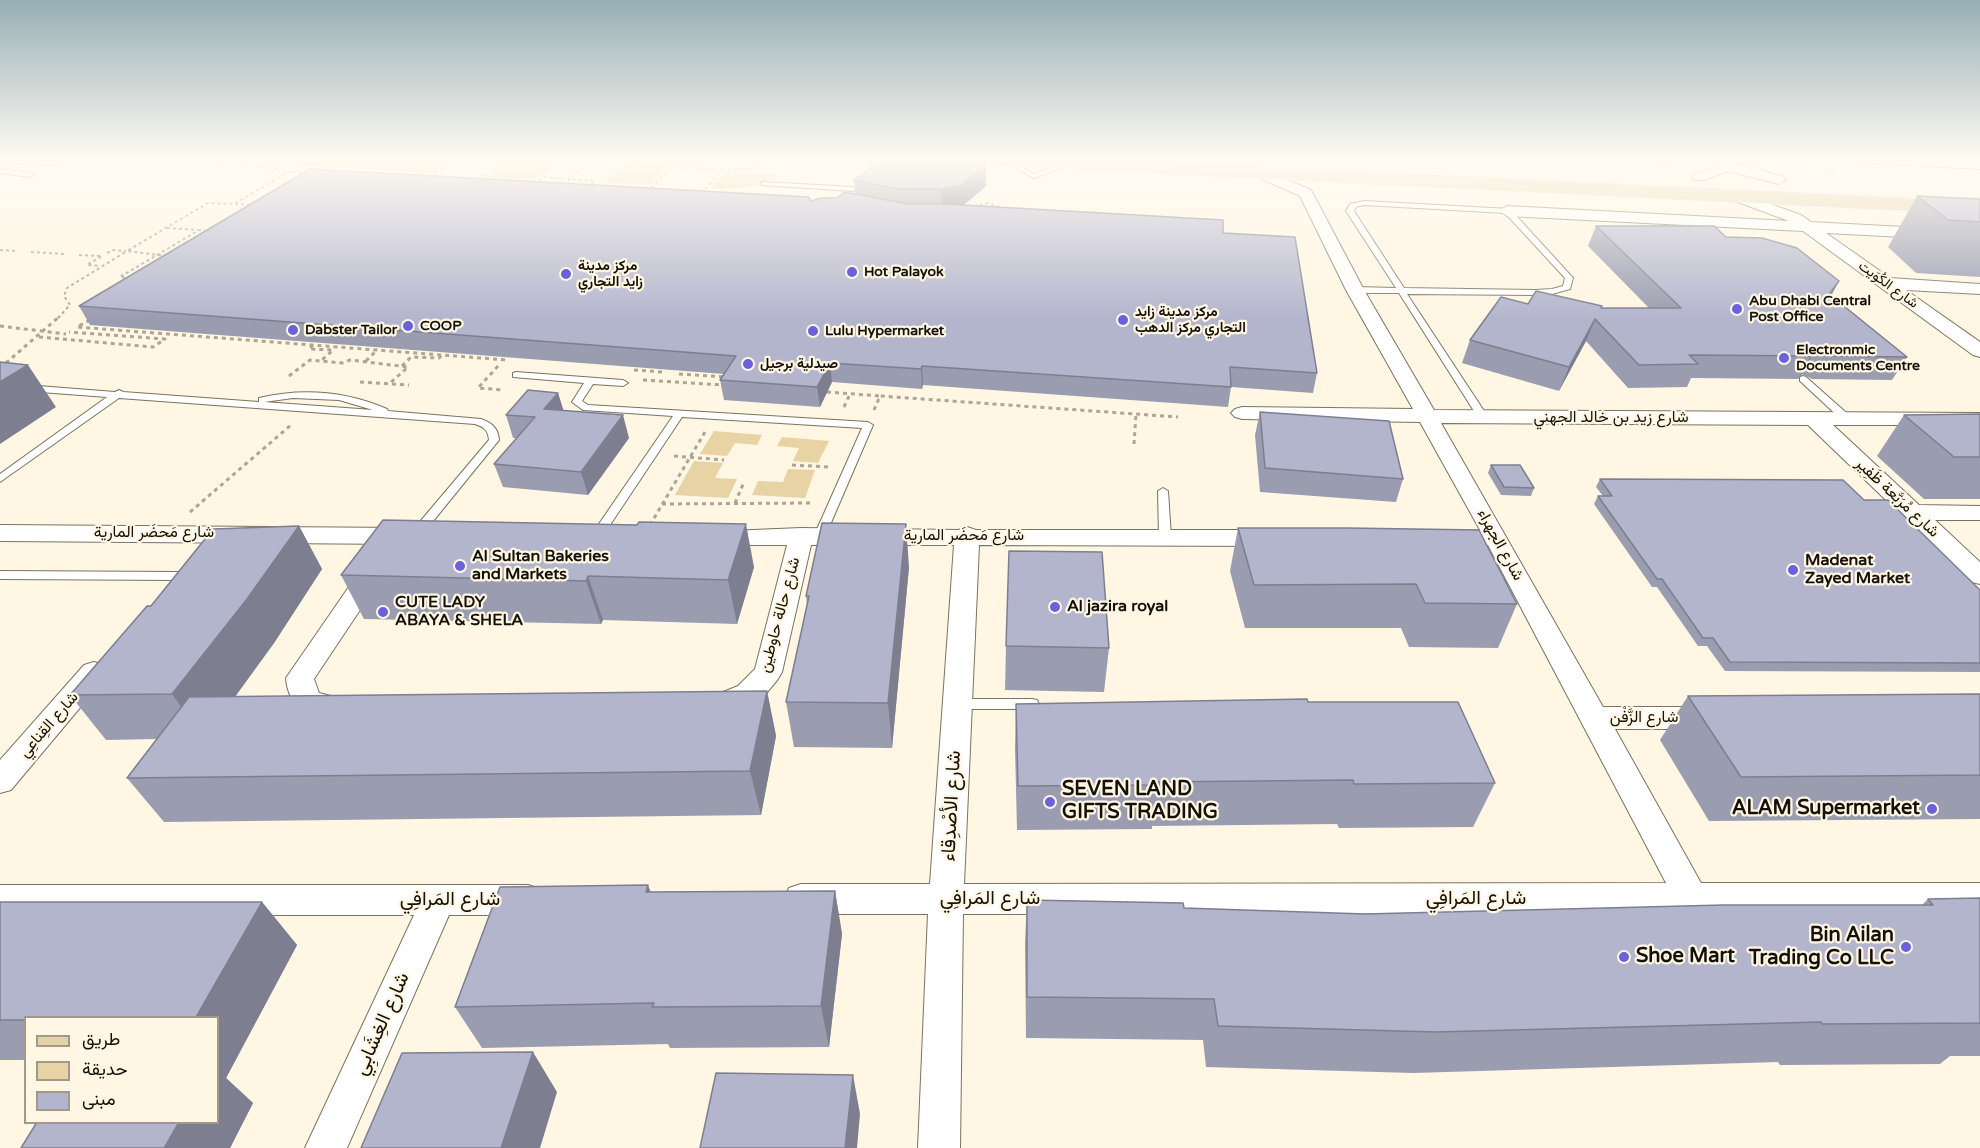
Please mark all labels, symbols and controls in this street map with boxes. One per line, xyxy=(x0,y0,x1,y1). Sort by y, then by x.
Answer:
place label: مركز مدينة زايد التجاري xyxy=(578,258,643,290)
street label: شارع الكُوَيت xyxy=(1855,258,1921,312)
place label: Hot Palayok xyxy=(864,264,944,280)
marker: Hot Palayok xyxy=(845,265,859,279)
marker: مركز مدينة زايد التجاري xyxy=(559,267,573,281)
place label: Abu Dhabi Central Post Office xyxy=(1749,293,1871,326)
marker: Abu Dhabi Central Post Office xyxy=(1730,302,1744,316)
place label: مركز مدينة زايد التجاري مركز الدهب xyxy=(1135,304,1246,336)
marker: مركز مدينة زايد التجاري مركز الدهب xyxy=(1116,313,1130,327)
place label: COOP xyxy=(420,318,462,334)
marker: COOP xyxy=(401,319,415,333)
place label: Dabster Tailor xyxy=(305,322,397,338)
marker: Dabster Tailor xyxy=(286,323,300,337)
place label: Lulu Hypermarket xyxy=(825,323,944,339)
marker: Lulu Hypermarket xyxy=(806,324,820,338)
place label: Electronmic Documents Centre xyxy=(1796,342,1920,374)
marker: Electronmic Documents Centre xyxy=(1777,351,1791,365)
place label: صيدلية برجيل xyxy=(760,356,838,372)
marker: صيدلية برجيل xyxy=(741,357,755,371)
street label: شارع زيد بن خالد الجهني xyxy=(1533,408,1689,428)
street label: شارع مُرَبَّعة ظَفِير xyxy=(1851,454,1943,542)
street label: شارع الجهراء xyxy=(1473,506,1527,584)
street label: شارع مَحضَر المارية xyxy=(94,523,214,543)
street label: شارع مَحضَر المارية xyxy=(904,526,1024,546)
place label: Al Sultan Bakeries and Markets xyxy=(472,547,609,585)
place label: Madenat Zayed Market xyxy=(1805,551,1910,589)
street label: شارع حالة حاوطين xyxy=(755,555,805,675)
marker: Al Sultan Bakeries and Markets xyxy=(453,559,467,573)
marker: Madenat Zayed Market xyxy=(1786,563,1800,577)
place label: CUTE LADY ABAYA & SHELA xyxy=(395,593,523,631)
place label: Al jazira royal xyxy=(1067,597,1168,617)
marker: Al jazira royal xyxy=(1048,600,1062,614)
marker: CUTE LADY ABAYA & SHELA xyxy=(376,605,390,619)
street label: شارع القِناعِي xyxy=(15,688,83,762)
street label: شارع الزَّفْن xyxy=(1610,708,1678,728)
street label: شارع الأصْدِقاء xyxy=(937,750,967,862)
place label: SEVEN LAND GIFTS TRADING xyxy=(1062,778,1218,825)
marker: SEVEN LAND GIFTS TRADING xyxy=(1043,795,1057,809)
place label: ALAM Supermarket xyxy=(1732,797,1920,821)
marker: ALAM Supermarket xyxy=(1925,802,1939,816)
street label: شارع المَرافِي xyxy=(940,887,1040,911)
street label: شارع المَرافِي xyxy=(1426,887,1526,911)
street label: شارع المَرافِي xyxy=(400,888,500,912)
place label: Bin Ailan Trading Co LLC xyxy=(1749,924,1894,971)
marker: Bin Ailan Trading Co LLC xyxy=(1899,940,1913,954)
place label: Shoe Mart xyxy=(1636,945,1735,969)
marker: Shoe Mart xyxy=(1617,950,1631,964)
street label: شارع الغِشَابِي xyxy=(349,969,415,1079)
legend xyxy=(24,1016,219,1124)
text: طريق xyxy=(82,1028,120,1050)
text: حديقة xyxy=(82,1058,128,1080)
text: مبنى xyxy=(82,1088,116,1110)

